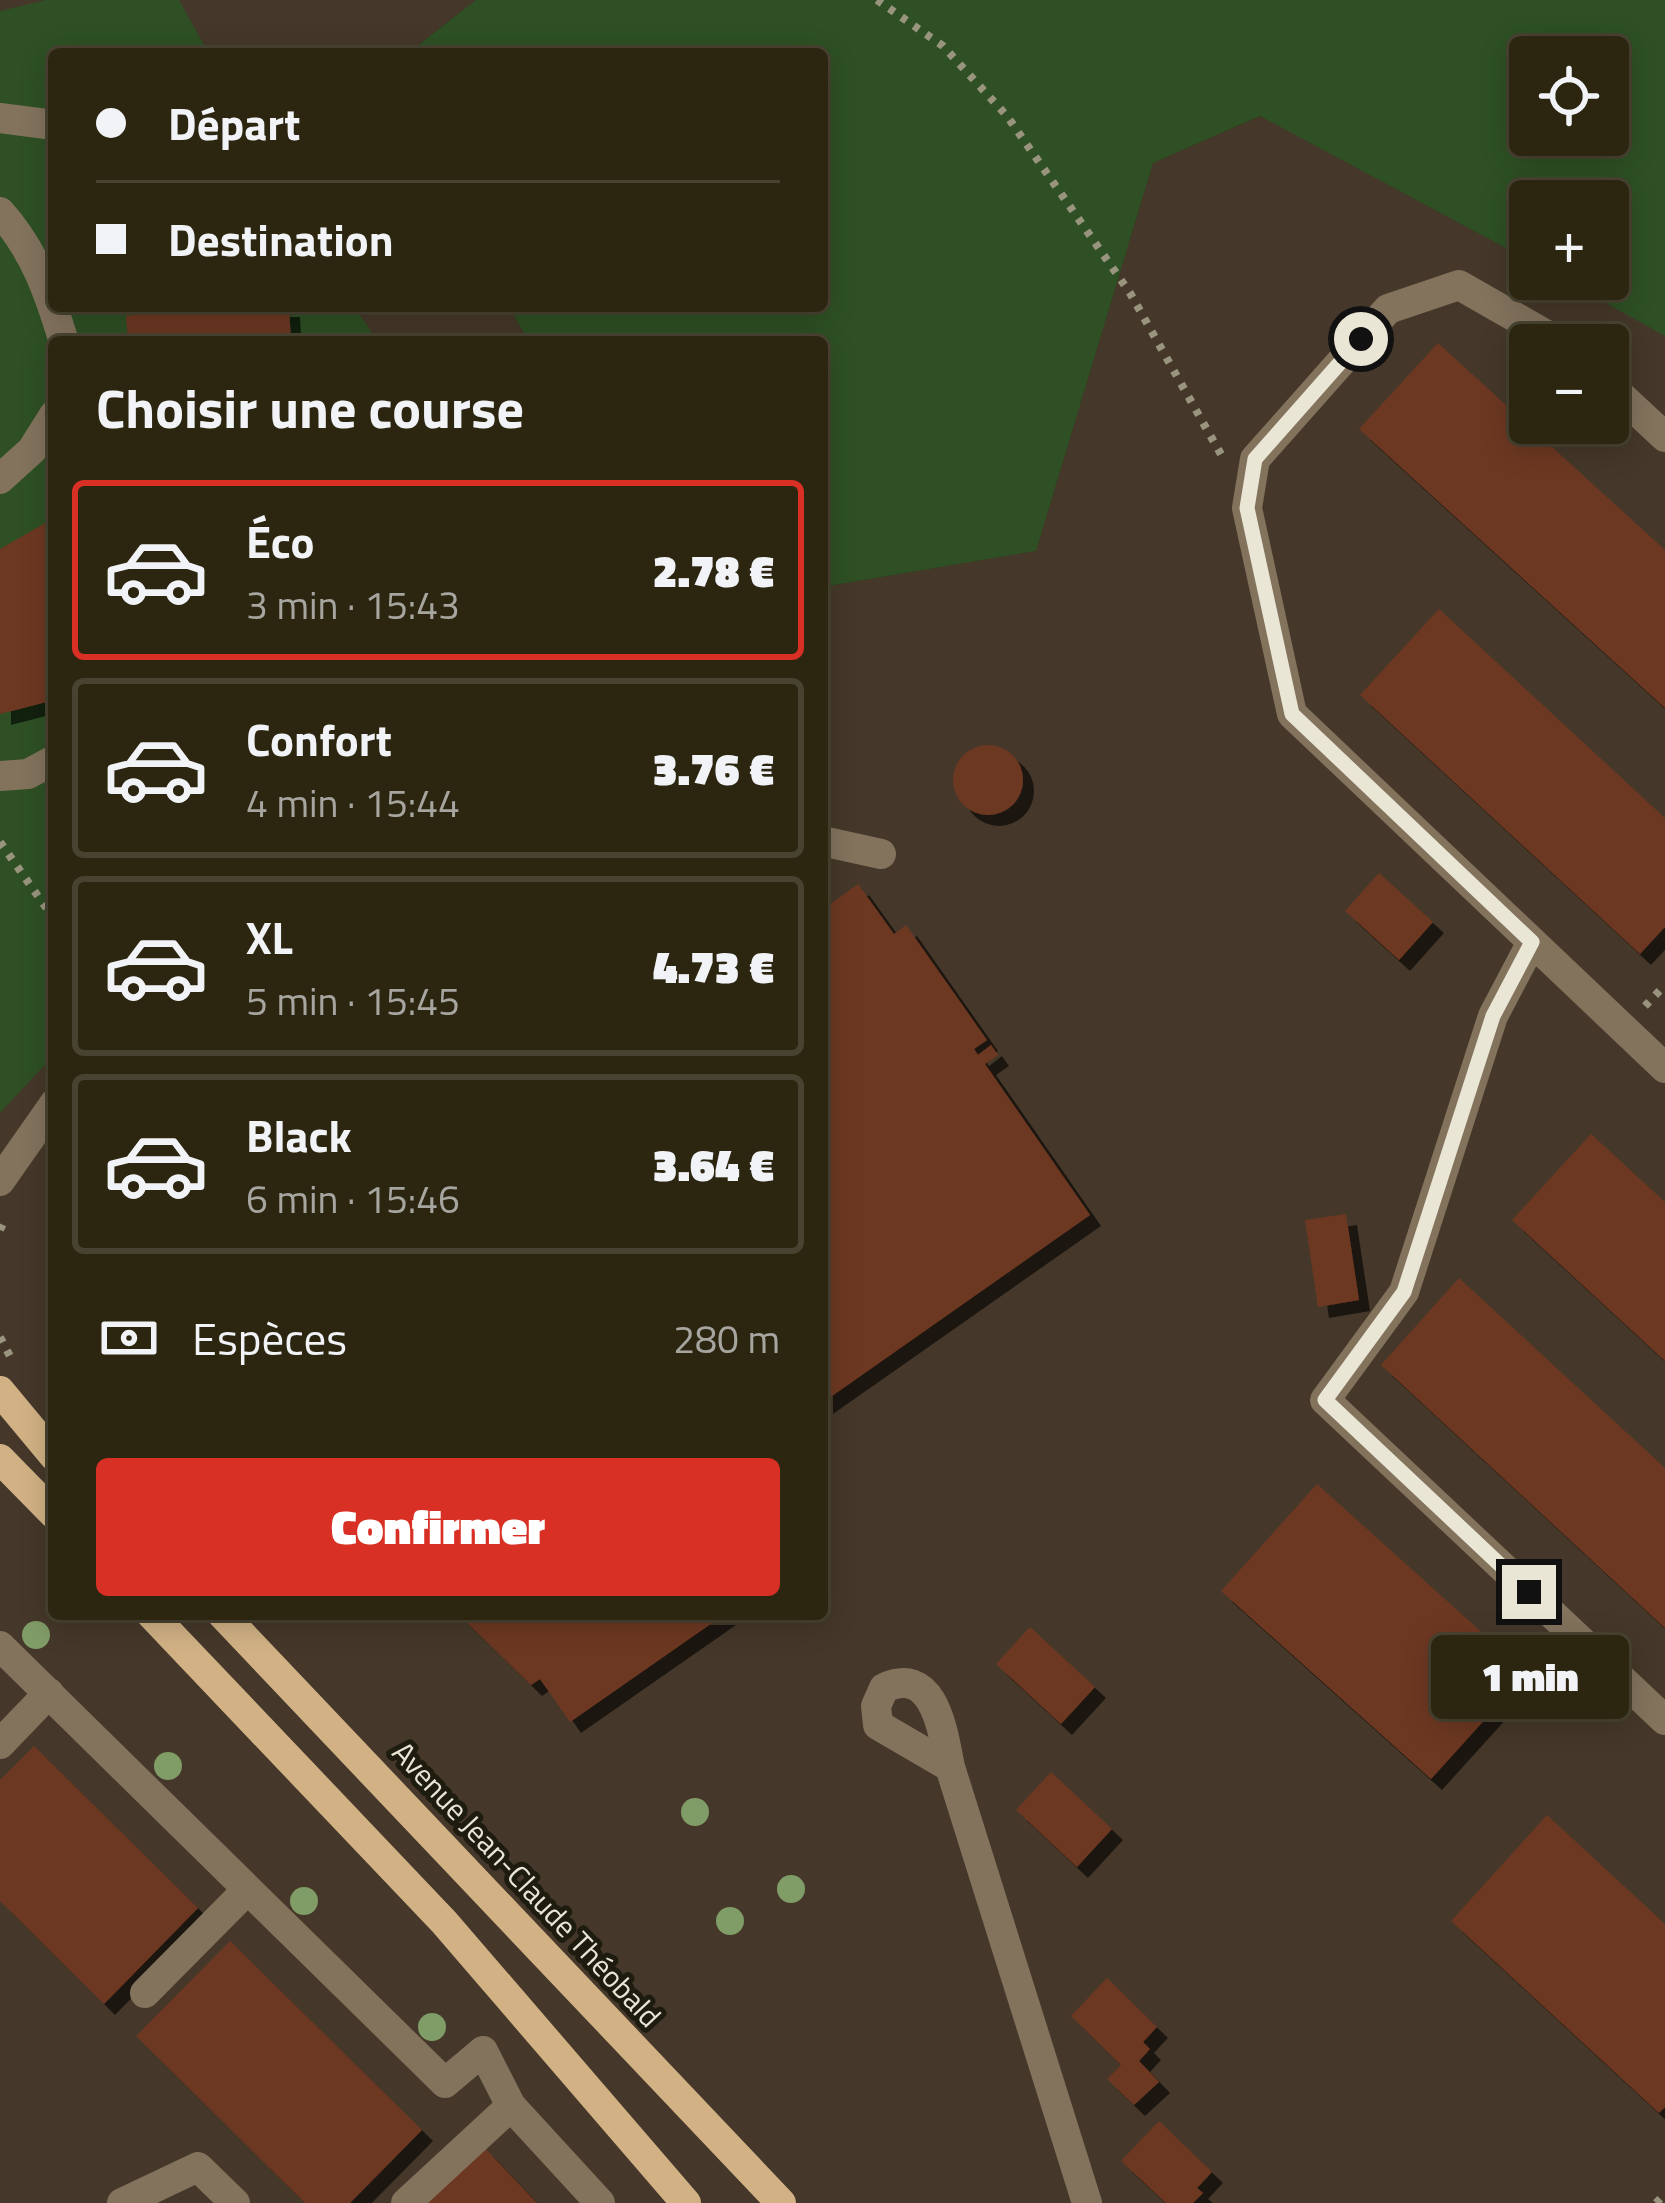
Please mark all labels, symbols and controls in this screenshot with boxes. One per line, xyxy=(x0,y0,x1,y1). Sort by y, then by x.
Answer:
map controls xyxy=(1509,36,1629,444)
button: locate xyxy=(1509,36,1629,156)
text: Départ xyxy=(168,89,300,157)
button: + xyxy=(1509,180,1629,300)
text: Destination xyxy=(168,205,394,273)
route start xyxy=(1334,312,1388,366)
button: − xyxy=(1509,324,1629,444)
text: Choisir une course xyxy=(96,367,524,449)
text: Éco xyxy=(246,507,315,575)
icon: car xyxy=(102,516,210,624)
text: 2.78 € xyxy=(653,536,774,604)
text: 3 min · 15:43 xyxy=(246,575,460,634)
text: Confort xyxy=(246,705,392,773)
icon: car xyxy=(102,714,210,822)
text: 3.76 € xyxy=(653,734,774,802)
text: 4 min · 15:44 xyxy=(246,773,460,832)
text: XL xyxy=(246,903,293,971)
icon: car xyxy=(102,912,210,1020)
text: 4.73 € xyxy=(653,932,774,1000)
text: 5 min · 15:45 xyxy=(246,971,460,1030)
text: Black xyxy=(246,1101,352,1169)
icon: car xyxy=(102,1110,210,1218)
text: 3.64 € xyxy=(653,1130,774,1198)
text: 6 min · 15:46 xyxy=(246,1169,460,1228)
text: Espèces xyxy=(192,1304,347,1372)
icon: cash xyxy=(96,1305,162,1371)
text: 280 m xyxy=(673,1309,780,1368)
button: Confirmer xyxy=(96,1458,780,1596)
route end xyxy=(1502,1565,1556,1619)
callout: 1 min xyxy=(1430,1634,1628,1718)
text: 1 min xyxy=(1482,1647,1578,1706)
street label: Avenue Jean-Claude Théobald xyxy=(382,1731,672,2037)

